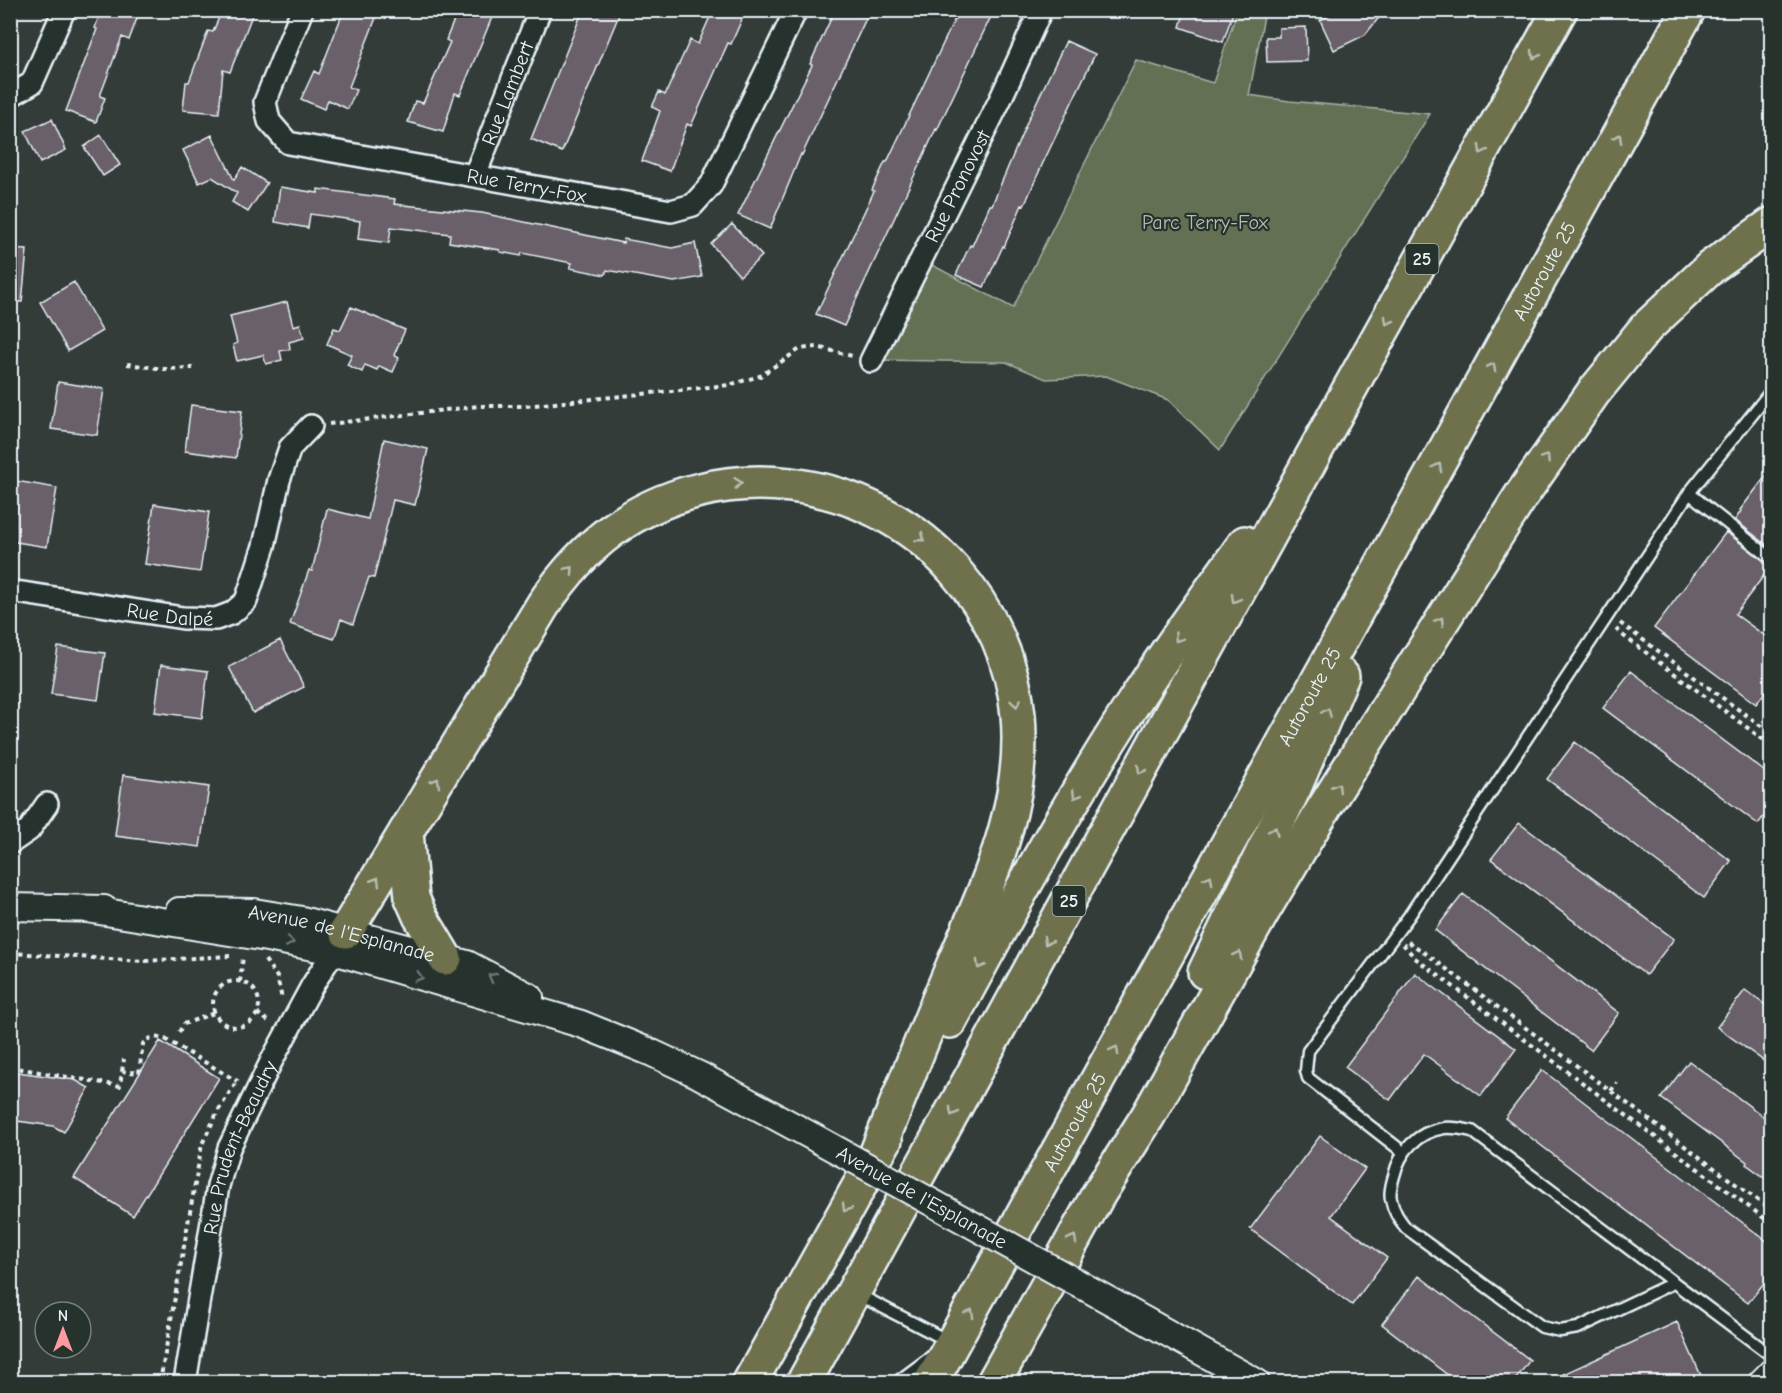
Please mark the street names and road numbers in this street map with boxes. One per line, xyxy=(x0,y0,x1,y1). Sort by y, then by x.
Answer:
street label: Rue Lambert xyxy=(476,37,539,148)
street label: Rue Pronovost xyxy=(920,125,995,246)
street label: Rue Terry-Fox xyxy=(465,163,589,207)
street label: Autoroute 25 xyxy=(1508,218,1580,324)
road number: 25 xyxy=(1406,244,1438,274)
street label: Rue Dalpé xyxy=(125,598,214,630)
street label: Autoroute 25 xyxy=(1273,643,1346,750)
road number: 25 xyxy=(1052,886,1086,916)
street label: Avenue de l'Esplanade xyxy=(247,900,437,966)
street label: Rue Prudent-Beaudry xyxy=(199,1057,281,1236)
street label: Autoroute 25 xyxy=(1038,1069,1111,1175)
street label: Avenue de l'Esplanade xyxy=(833,1141,1011,1253)

